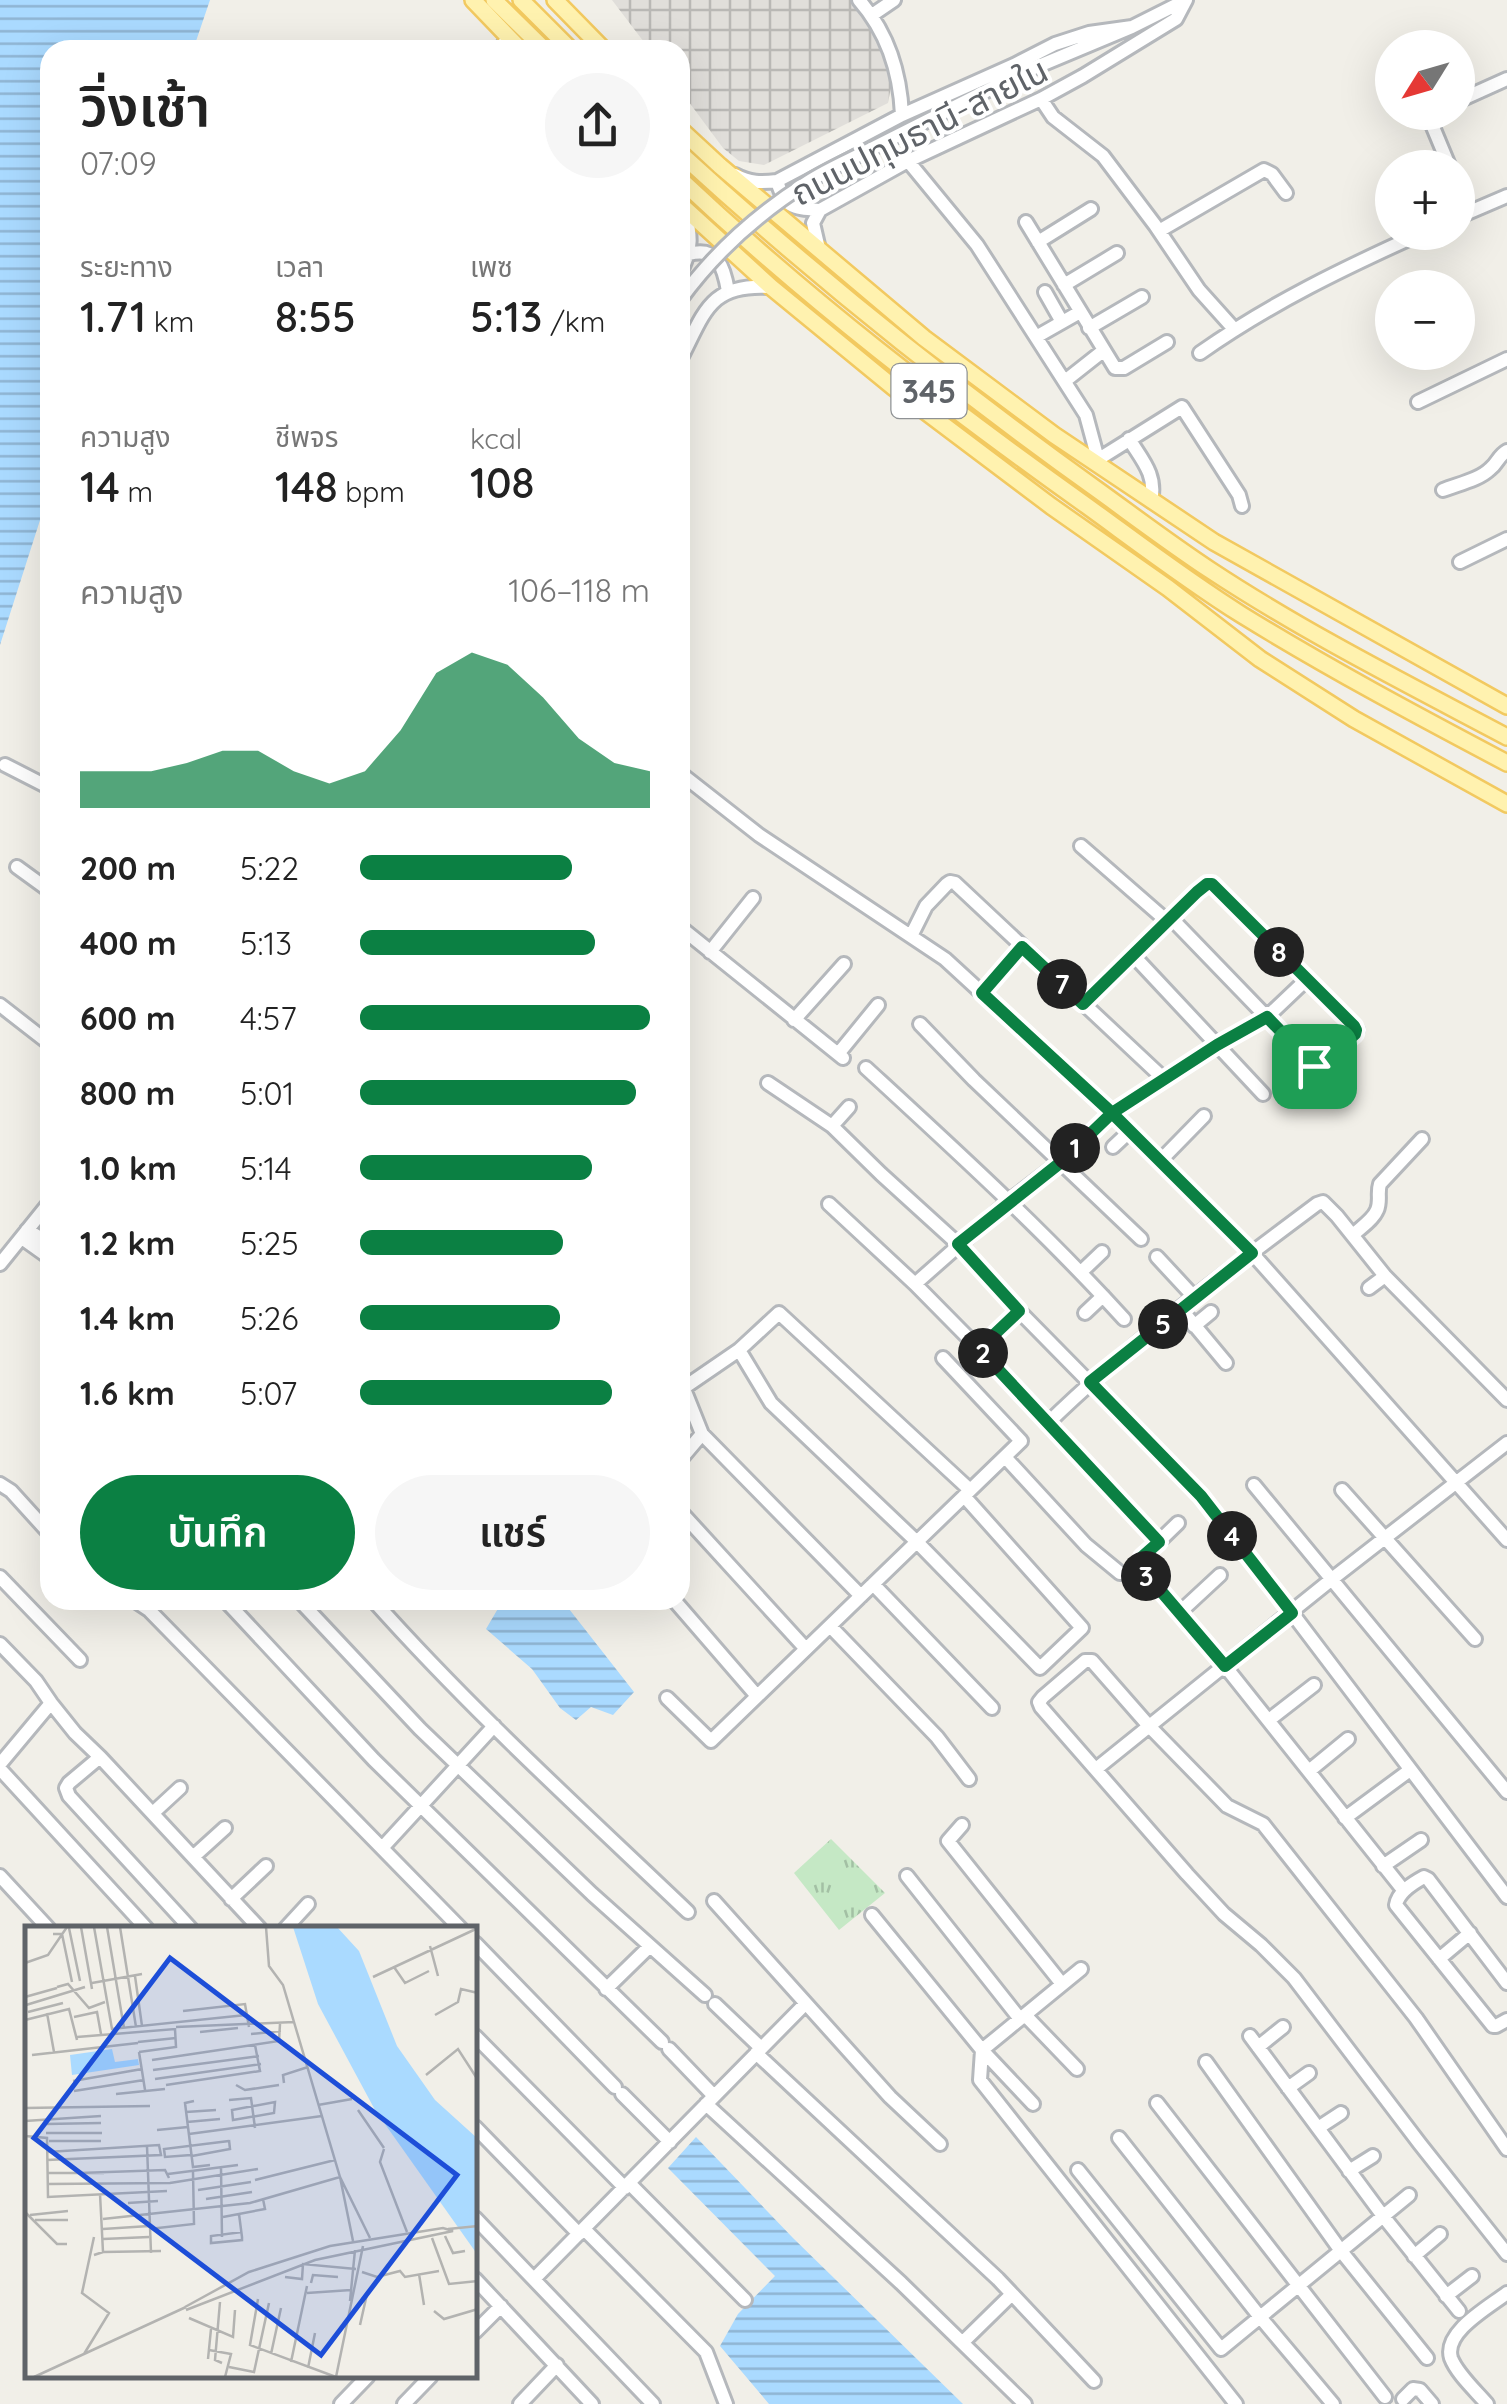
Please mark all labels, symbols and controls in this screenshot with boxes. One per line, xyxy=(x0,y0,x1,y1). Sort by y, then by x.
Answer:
north arrow xyxy=(1375,30,1475,130)
map controls xyxy=(1375,30,1475,370)
street label: ถนนปทุมธานี-สายใน xyxy=(783,47,1055,215)
text: วิ่งเช้า xyxy=(80,71,210,140)
button: share xyxy=(545,73,650,178)
text: 07:09 xyxy=(80,143,157,183)
button: + xyxy=(1375,150,1475,250)
text: ระยะทาง xyxy=(80,249,173,284)
text: เวลา xyxy=(275,249,324,284)
text: เพซ xyxy=(470,249,513,284)
button: − xyxy=(1375,270,1475,370)
text: 1.71 xyxy=(80,290,146,343)
text: 8:55 xyxy=(275,290,356,343)
text: 5:13 xyxy=(470,290,543,343)
text: km xyxy=(146,304,194,339)
text: /km xyxy=(543,304,605,339)
road number: 345 xyxy=(892,364,966,418)
text: ความสูง xyxy=(80,419,171,454)
text: ชีพจร xyxy=(275,419,338,454)
text: kcal xyxy=(470,421,522,456)
text: 108 xyxy=(470,456,535,509)
text: 14 xyxy=(80,460,120,513)
text: 148 xyxy=(275,460,338,513)
text: m xyxy=(120,474,153,509)
text: bpm xyxy=(338,474,405,509)
text: 106–118 m xyxy=(508,570,650,610)
text: ความสูง xyxy=(80,572,184,612)
text: 200 m xyxy=(80,848,176,888)
text: 5:22 xyxy=(240,848,299,888)
text: 400 m xyxy=(80,923,177,963)
text: 5:13 xyxy=(240,923,292,963)
pin: 8 xyxy=(1254,927,1304,977)
text: 8 xyxy=(1271,934,1287,969)
pin: 7 xyxy=(1037,959,1087,1009)
text: 7 xyxy=(1054,966,1070,1001)
text: 600 m xyxy=(80,998,175,1038)
text: 4:57 xyxy=(240,998,297,1038)
pin xyxy=(1272,1024,1357,1109)
icon: arrive xyxy=(1287,1039,1342,1094)
text: 800 m xyxy=(80,1073,175,1113)
text: 5:01 xyxy=(240,1073,294,1113)
pin: 1 xyxy=(1050,1123,1100,1173)
text: 1 xyxy=(1070,1130,1080,1165)
text: 1.0 km xyxy=(80,1148,177,1188)
text: 5:14 xyxy=(240,1148,292,1188)
text: 1.2 km xyxy=(80,1223,175,1263)
text: 5:25 xyxy=(240,1223,299,1263)
text: 1.4 km xyxy=(80,1298,175,1338)
text: 5:26 xyxy=(240,1298,298,1338)
pin: 5 xyxy=(1138,1299,1188,1349)
text: 5 xyxy=(1155,1306,1171,1341)
pin: 2 xyxy=(958,1328,1008,1378)
text: 2 xyxy=(975,1335,991,1370)
text: 1.6 km xyxy=(80,1373,175,1413)
text: 5:07 xyxy=(240,1373,297,1413)
button: บันทึก xyxy=(80,1475,355,1590)
button: แชร์ xyxy=(375,1475,650,1590)
pin: 4 xyxy=(1207,1511,1257,1561)
text: 4 xyxy=(1224,1518,1240,1553)
pin: 3 xyxy=(1121,1551,1171,1601)
text: 3 xyxy=(1138,1558,1154,1593)
inset map xyxy=(25,1926,478,2379)

